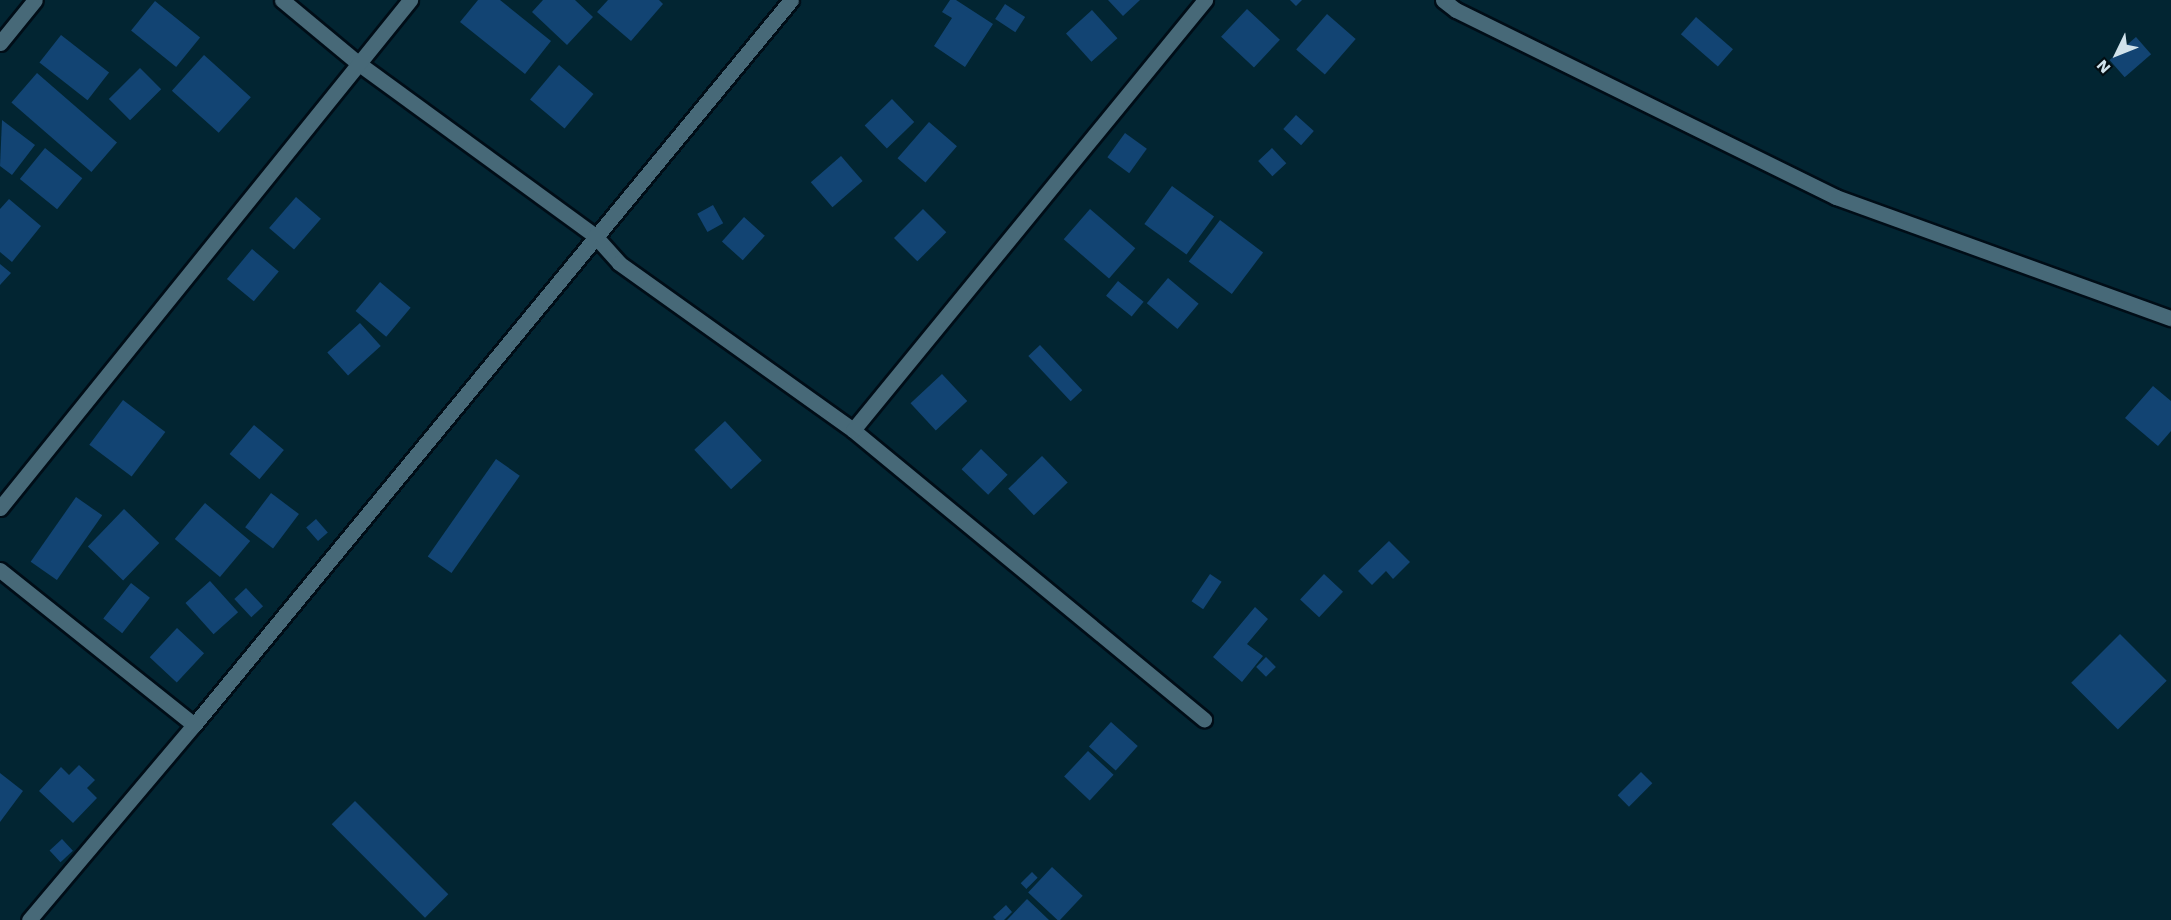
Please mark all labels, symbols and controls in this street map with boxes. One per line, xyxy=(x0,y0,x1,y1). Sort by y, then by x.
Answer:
north arrow xyxy=(2087,24,2147,84)
text: N xyxy=(2092,56,2114,77)

